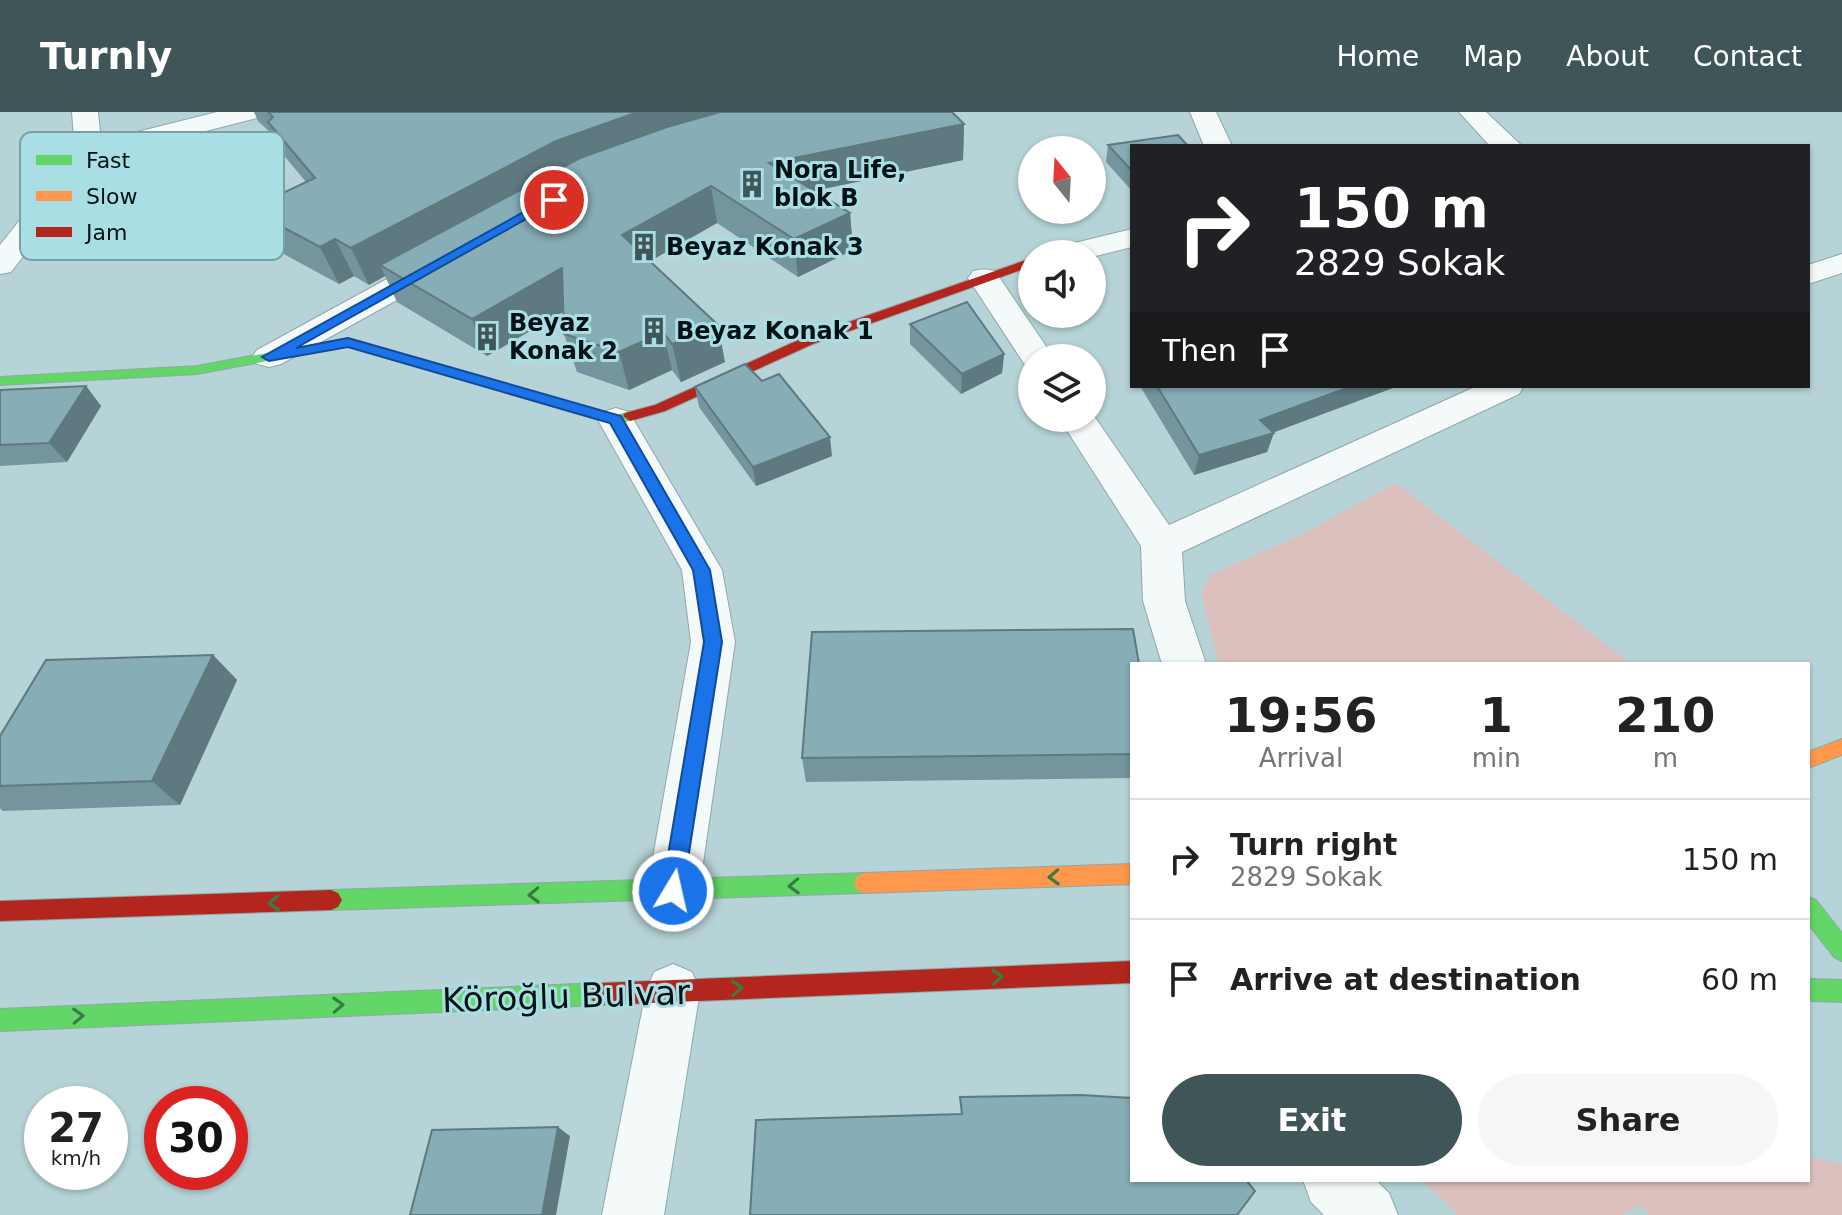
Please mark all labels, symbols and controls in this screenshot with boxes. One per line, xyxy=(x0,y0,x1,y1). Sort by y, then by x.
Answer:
text: Turnly xyxy=(40,34,172,78)
text: Home xyxy=(1336,40,1419,73)
text: Map xyxy=(1463,40,1522,73)
text: About xyxy=(1566,40,1649,73)
text: Contact xyxy=(1693,40,1802,73)
legend xyxy=(20,132,284,260)
north arrow xyxy=(1018,136,1106,224)
map controls xyxy=(1018,136,1106,432)
text: Fast xyxy=(86,148,131,173)
place label: Nora Life, blok B xyxy=(774,156,906,212)
pin xyxy=(520,166,588,234)
building icon: Nora Life, blok B xyxy=(737,169,767,199)
text: 150 m xyxy=(1294,175,1489,240)
icon: right xyxy=(1162,176,1266,280)
icon: arrive xyxy=(532,178,576,222)
text: Slow xyxy=(86,184,138,209)
text: Jam xyxy=(84,220,127,245)
building icon: Beyaz Konak 3 xyxy=(629,232,659,262)
place label: Beyaz Konak 3 xyxy=(666,233,864,261)
button: sound xyxy=(1018,240,1106,328)
text: 2829 Sokak xyxy=(1294,242,1505,283)
place label: Beyaz Konak 2 xyxy=(509,309,618,365)
building icon: Beyaz Konak 1 xyxy=(639,316,669,346)
place label: Beyaz Konak 1 xyxy=(676,317,874,345)
building icon: Beyaz Konak 2 xyxy=(472,322,502,352)
icon: arrive xyxy=(1253,328,1297,372)
text: Then xyxy=(1162,333,1237,368)
button: layers xyxy=(1018,344,1106,432)
text: 19:56 xyxy=(1224,687,1377,743)
text: 1 xyxy=(1480,687,1513,743)
text: 210 xyxy=(1615,687,1715,743)
text: Arrival xyxy=(1259,743,1343,773)
text: min xyxy=(1472,743,1521,773)
text: m xyxy=(1653,743,1678,773)
text: Turn right xyxy=(1230,827,1397,862)
icon: right xyxy=(1162,837,1206,881)
text: 150 m xyxy=(1682,842,1778,877)
position arrow xyxy=(631,849,715,933)
text: 2829 Sokak xyxy=(1230,862,1382,892)
one-way arrow xyxy=(1047,869,1060,886)
one-way arrow xyxy=(787,878,800,895)
one-way arrow xyxy=(527,886,540,904)
one-way arrow xyxy=(267,894,280,911)
icon: arrive xyxy=(1162,957,1206,1001)
text: Arrive at destination xyxy=(1230,962,1581,997)
text: 60 m xyxy=(1701,962,1778,997)
one-way arrow xyxy=(991,969,1004,986)
street label: Köroğlu Bulvar xyxy=(441,972,691,1020)
one-way arrow xyxy=(731,980,744,997)
one-way arrow xyxy=(332,997,345,1014)
one-way arrow xyxy=(72,1008,85,1025)
button: Exit xyxy=(1162,1074,1462,1166)
button: Share xyxy=(1478,1074,1778,1166)
speed limit sign: 30 xyxy=(144,1086,248,1190)
text: 27 xyxy=(48,1105,104,1151)
text: km/h xyxy=(51,1146,101,1170)

